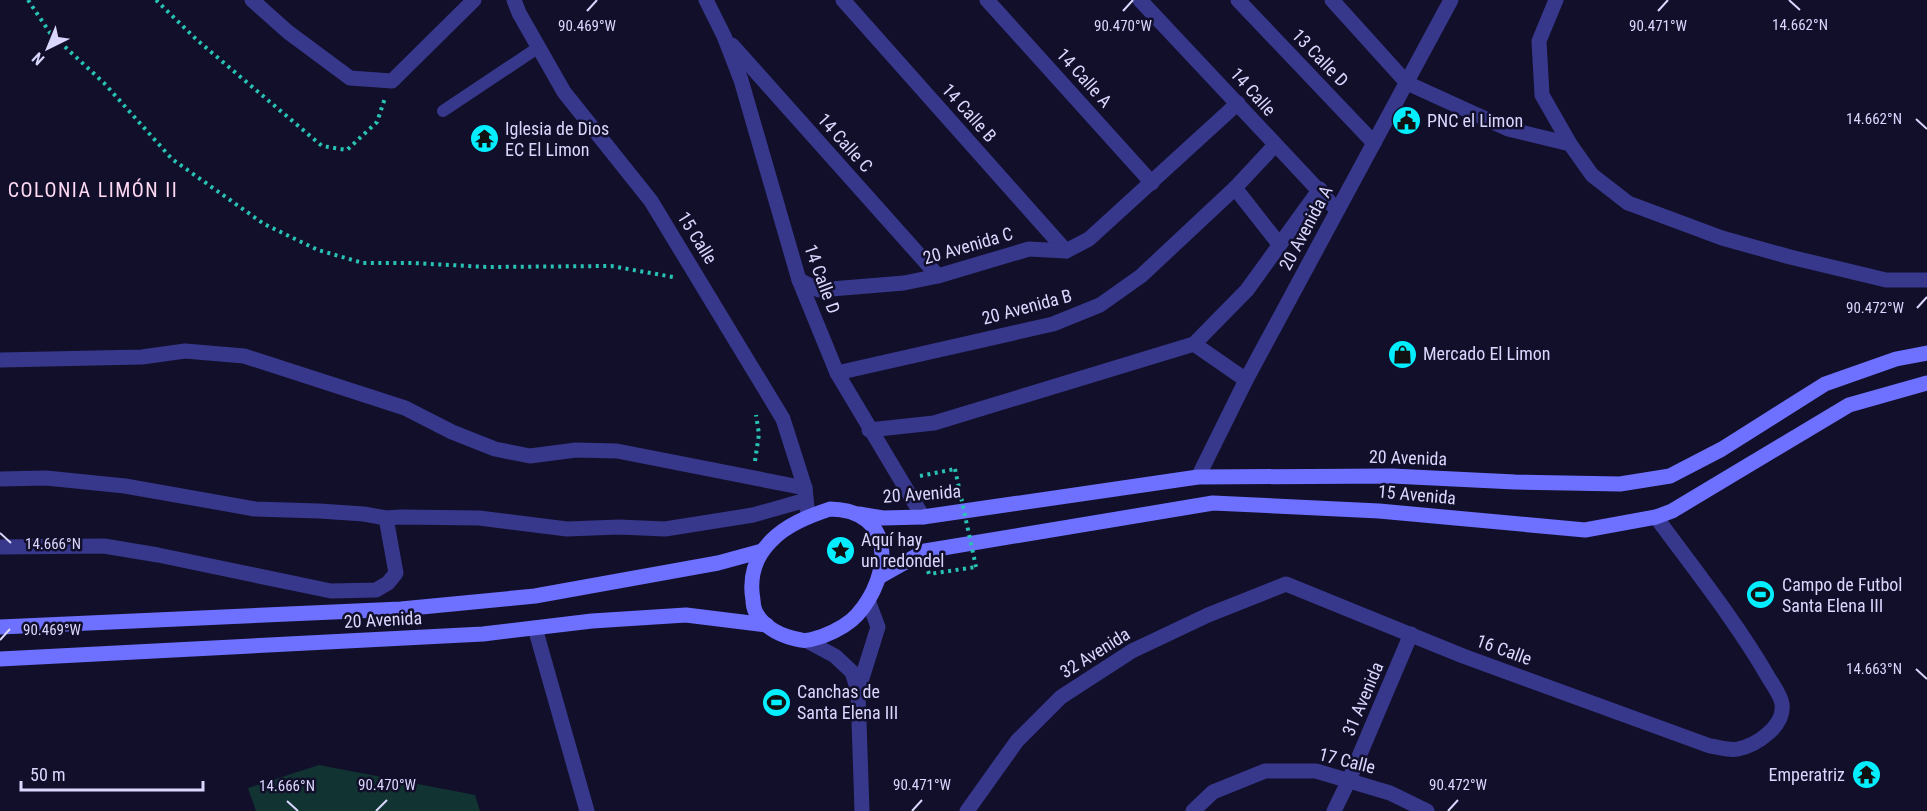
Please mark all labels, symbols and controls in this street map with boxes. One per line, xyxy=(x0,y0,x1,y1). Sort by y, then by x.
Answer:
text: 14.662°N xyxy=(1772,16,1828,34)
text: 90.469°W xyxy=(558,17,617,35)
text: 90.470°W xyxy=(1094,17,1153,35)
text: 90.471°W xyxy=(1629,17,1688,35)
north arrow xyxy=(18,18,78,78)
street label: 13 Calle D xyxy=(1288,25,1353,91)
street label: 14 Calle A xyxy=(1052,44,1117,112)
text: N xyxy=(28,48,48,69)
street label: 14 Calle xyxy=(1226,63,1280,120)
street label: 14 Calle B xyxy=(938,79,1001,146)
public building icon: PNC el Limon xyxy=(1390,105,1422,137)
street label: 14 Calle C xyxy=(814,109,877,176)
place label: PNC el Limon xyxy=(1427,110,1523,131)
text: 14.662°N xyxy=(1846,110,1902,128)
place label: Iglesia de Dios EC El Limon xyxy=(505,118,609,160)
temple icon: Iglesia de Dios EC El Limon xyxy=(468,123,500,155)
district label: COLONIA LIMÓN II xyxy=(8,178,178,202)
street label: 20 Avenida A xyxy=(1275,181,1337,274)
street label: 15 Calle xyxy=(673,208,722,268)
street label: 20 Avenida C xyxy=(920,223,1015,268)
street label: 14 Calle D xyxy=(800,241,845,316)
street label: 20 Avenida B xyxy=(980,284,1074,329)
text: 90.472°W xyxy=(1846,299,1905,317)
shop icon: Mercado El Limon xyxy=(1386,338,1418,370)
place label: Mercado El Limon xyxy=(1423,343,1551,364)
street label: 20 Avenida xyxy=(1369,446,1448,469)
street label: 20 Avenida xyxy=(882,480,962,507)
street label: 15 Avenida xyxy=(1377,481,1457,508)
place label: Aquí hay un redondel xyxy=(861,529,945,571)
place icon: Aquí hay un redondel xyxy=(824,534,856,566)
text: 14.666°N xyxy=(25,535,81,553)
place label: Campo de Futbol Santa Elena III xyxy=(1782,574,1902,616)
sports icon: Campo de Futbol Santa Elena III xyxy=(1745,579,1777,611)
street label: 20 Avenida xyxy=(343,607,423,632)
text: 90.469°W xyxy=(23,621,82,639)
street label: 32 Avenida xyxy=(1056,623,1133,682)
street label: 16 Calle xyxy=(1474,630,1535,669)
street label: 31 Avenida xyxy=(1338,659,1387,739)
text: 14.663°N xyxy=(1846,660,1902,678)
place label: Canchas de Santa Elena III xyxy=(797,681,898,723)
sports icon: Canchas de Santa Elena III xyxy=(760,686,792,718)
street label: 17 Calle xyxy=(1317,743,1378,778)
scale bar xyxy=(21,754,202,792)
temple icon: Emperatriz xyxy=(1850,759,1882,791)
text: 50 m xyxy=(30,764,65,785)
place label: Emperatriz xyxy=(1769,764,1845,785)
text: 90.470°W xyxy=(358,776,417,794)
text: 90.471°W xyxy=(893,776,952,794)
text: 90.472°W xyxy=(1429,776,1488,794)
text: 14.666°N xyxy=(259,777,315,795)

